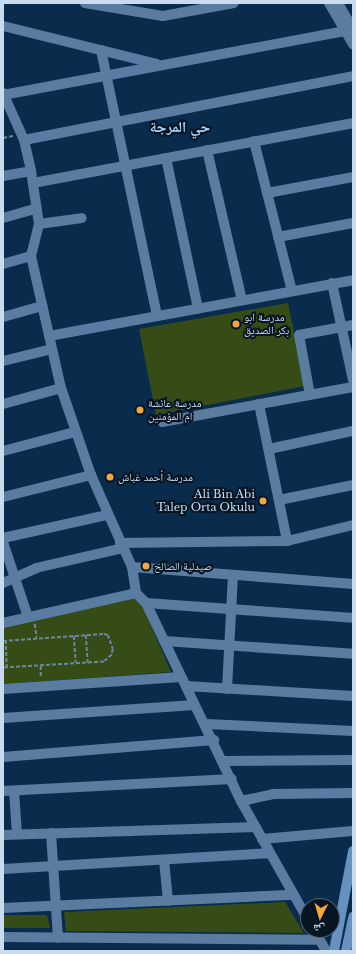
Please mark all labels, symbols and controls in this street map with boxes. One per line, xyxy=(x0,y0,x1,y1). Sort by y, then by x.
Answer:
district label: حي المرجة xyxy=(150,118,210,136)
place label: مدرسة ابو بكر الصديق xyxy=(244,311,289,337)
marker: مدرسة ابو بكر الصديق xyxy=(231,319,241,329)
place label: مدرسة عائشة ام المؤمنين xyxy=(148,397,201,423)
marker: مدرسة عائشة ام المؤمنين xyxy=(135,405,145,415)
place label: مدرسة أحمد غباش xyxy=(118,470,193,484)
marker: مدرسة أحمد غباش xyxy=(105,472,115,482)
place label: Ali Bin Abi Talep Orta Okulu xyxy=(156,488,255,514)
marker: Ali Bin Abi Talep Orta Okulu xyxy=(258,496,268,506)
place label: صيدلية الصالح xyxy=(154,559,212,573)
marker: صيدلية الصالح xyxy=(141,561,151,571)
north arrow xyxy=(300,898,340,938)
text: ش xyxy=(313,921,325,936)

